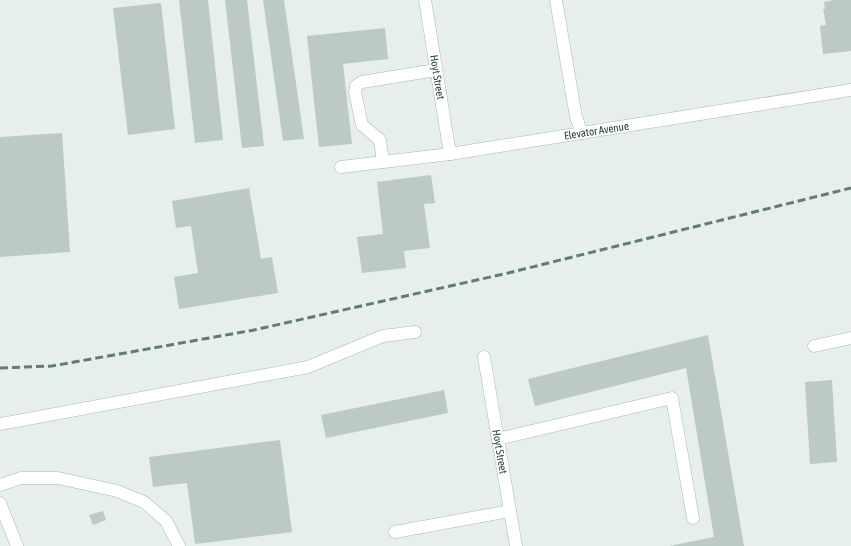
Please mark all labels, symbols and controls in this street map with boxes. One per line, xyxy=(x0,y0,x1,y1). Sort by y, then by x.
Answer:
street label: Hoyt Street xyxy=(428,54,447,100)
street label: Elevator Avenue xyxy=(563,120,630,142)
street label: Hoyt Street xyxy=(490,429,510,475)

